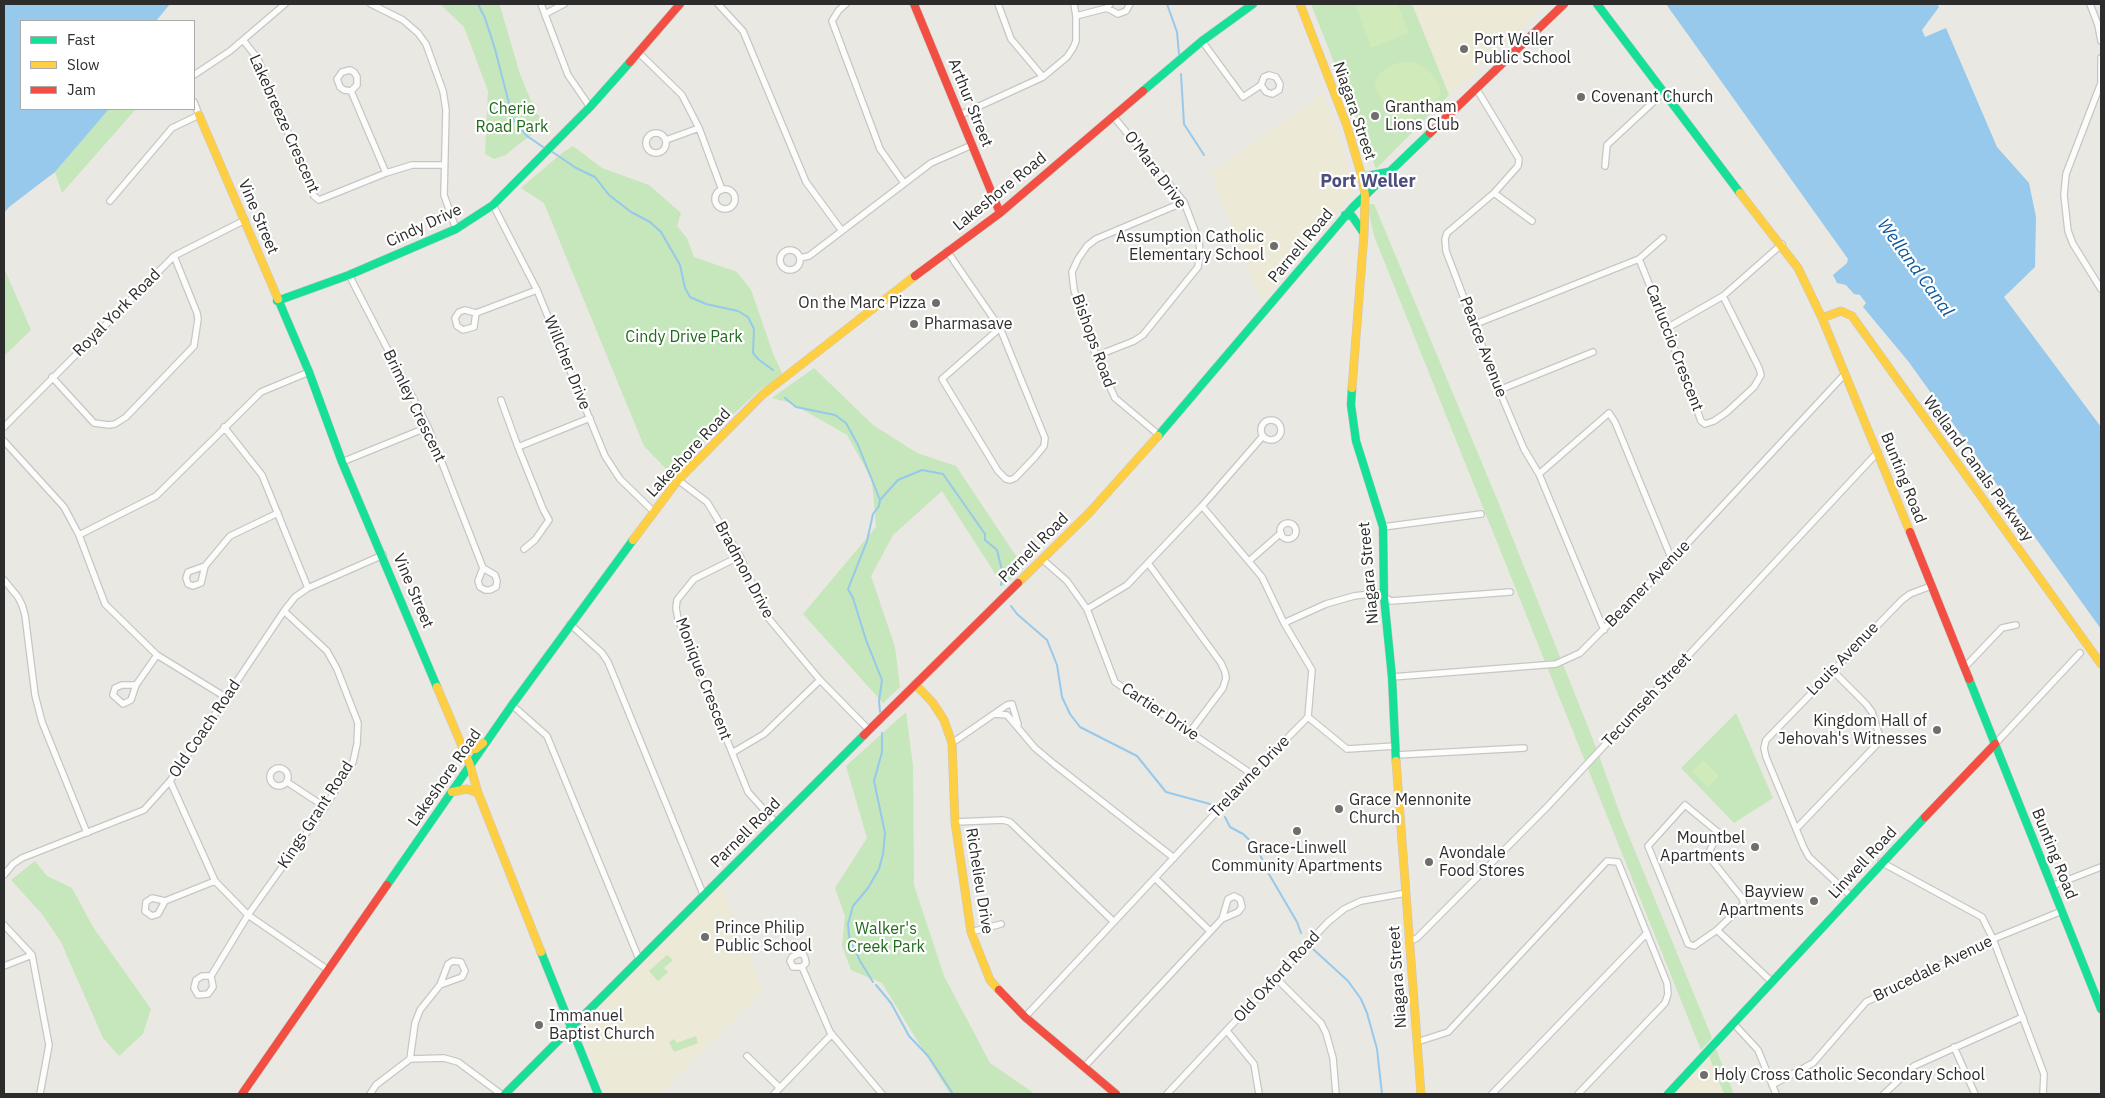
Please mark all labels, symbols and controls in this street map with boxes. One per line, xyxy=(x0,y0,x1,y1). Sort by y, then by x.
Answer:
legend xyxy=(20,20,195,110)
text: Fast xyxy=(67,30,95,49)
place label: Port Weller Public School xyxy=(1474,30,1571,68)
marker: Port Weller Public School xyxy=(1458,43,1470,55)
street label: Lakebreeze Crescent xyxy=(245,52,323,196)
text: Slow xyxy=(67,55,100,74)
street label: Arthur Street xyxy=(944,56,996,150)
street label: Niagara Street xyxy=(1328,59,1380,163)
text: Jam xyxy=(67,80,96,99)
place label: Covenant Church xyxy=(1591,87,1713,107)
marker: Covenant Church xyxy=(1575,91,1587,103)
place label: Grantham Lions Club xyxy=(1385,97,1459,135)
park label: Cherie Road Park xyxy=(476,99,548,137)
marker: Grantham Lions Club xyxy=(1369,110,1381,122)
street label: O'Mara Drive xyxy=(1120,128,1190,212)
street label: Lakeshore Road xyxy=(949,149,1051,235)
district label: Port Weller xyxy=(1320,171,1416,193)
street label: Vine Street xyxy=(234,177,282,257)
street label: Cindy Drive xyxy=(383,200,465,252)
street label: Parnell Road xyxy=(1264,205,1338,287)
water label: Welland Canal xyxy=(1872,215,1958,321)
place label: Assumption Catholic Elementary School xyxy=(1116,227,1264,265)
marker: Assumption Catholic Elementary School xyxy=(1268,240,1280,252)
street label: Royal York Road xyxy=(69,265,165,361)
street label: Carluccio Crescent xyxy=(1641,282,1707,414)
street label: Bishops Road xyxy=(1067,292,1119,390)
place label: On the Marc Pizza xyxy=(798,293,926,313)
street label: Pearce Avenue xyxy=(1455,294,1511,400)
marker: On the Marc Pizza xyxy=(930,297,942,309)
street label: Willcher Drive xyxy=(539,313,595,413)
place label: Pharmasave xyxy=(924,314,1012,334)
marker: Pharmasave xyxy=(908,318,920,330)
park label: Cindy Drive Park xyxy=(625,327,743,347)
street label: Brimley Crescent xyxy=(378,347,450,465)
street label: Welland Canals Parkway xyxy=(1919,393,2037,545)
street label: Lakeshore Road xyxy=(643,405,735,501)
street label: Bunting Road xyxy=(1876,430,1930,526)
street label: Parnell Road xyxy=(995,509,1073,587)
street label: Bradmon Drive xyxy=(710,518,778,622)
street label: Niagara Street xyxy=(1355,521,1383,625)
street label: Beamer Avenue xyxy=(1602,536,1694,632)
street label: Vine Street xyxy=(389,551,437,631)
street label: Monique Crescent xyxy=(671,615,735,743)
street label: Louis Avenue xyxy=(1803,618,1883,700)
street label: Tecumseh Street xyxy=(1599,649,1695,751)
street label: Old Coach Road xyxy=(165,676,245,782)
street label: Cartier Drive xyxy=(1117,679,1203,745)
place label: Kingdom Hall of Jehovah's Witnesses xyxy=(1778,711,1927,749)
marker: Kingdom Hall of Jehovah's Witnesses xyxy=(1931,724,1943,736)
street label: Lakeshore Road xyxy=(404,726,486,830)
street label: Trelawne Drive xyxy=(1206,732,1294,822)
street label: Kings Grant Road xyxy=(274,758,358,872)
place label: Grace Mennonite Church xyxy=(1349,790,1471,828)
street label: Parnell Road xyxy=(707,794,785,872)
marker: Grace Mennonite Church xyxy=(1333,803,1345,815)
street label: Bunting Road xyxy=(2027,806,2081,902)
street label: Linwell Road xyxy=(1825,823,1901,903)
marker: Grace-Linwell Community Apartments xyxy=(1291,825,1303,837)
street label: Richelieu Drive xyxy=(961,827,997,935)
place label: Mountbel Apartments xyxy=(1660,828,1745,866)
place label: Grace-Linwell Community Apartments xyxy=(1211,838,1383,876)
marker: Mountbel Apartments xyxy=(1749,841,1761,853)
place label: Avondale Food Stores xyxy=(1439,843,1525,881)
marker: Avondale Food Stores xyxy=(1423,856,1435,868)
place label: Bayview Apartments xyxy=(1719,882,1804,920)
marker: Bayview Apartments xyxy=(1808,895,1820,907)
place label: Prince Philip Public School xyxy=(715,918,812,956)
park label: Walker's Creek Park xyxy=(847,919,925,957)
street label: Niagara Street xyxy=(1385,925,1411,1029)
street label: Old Oxford Road xyxy=(1230,927,1324,1027)
marker: Prince Philip Public School xyxy=(699,931,711,943)
street label: Brucedale Avenue xyxy=(1870,932,1996,1006)
place label: Immanuel Baptist Church xyxy=(549,1006,655,1044)
marker: Immanuel Baptist Church xyxy=(533,1019,545,1031)
place label: Holy Cross Catholic Secondary School xyxy=(1714,1065,1985,1085)
marker: Holy Cross Catholic Secondary School xyxy=(1698,1069,1710,1081)

